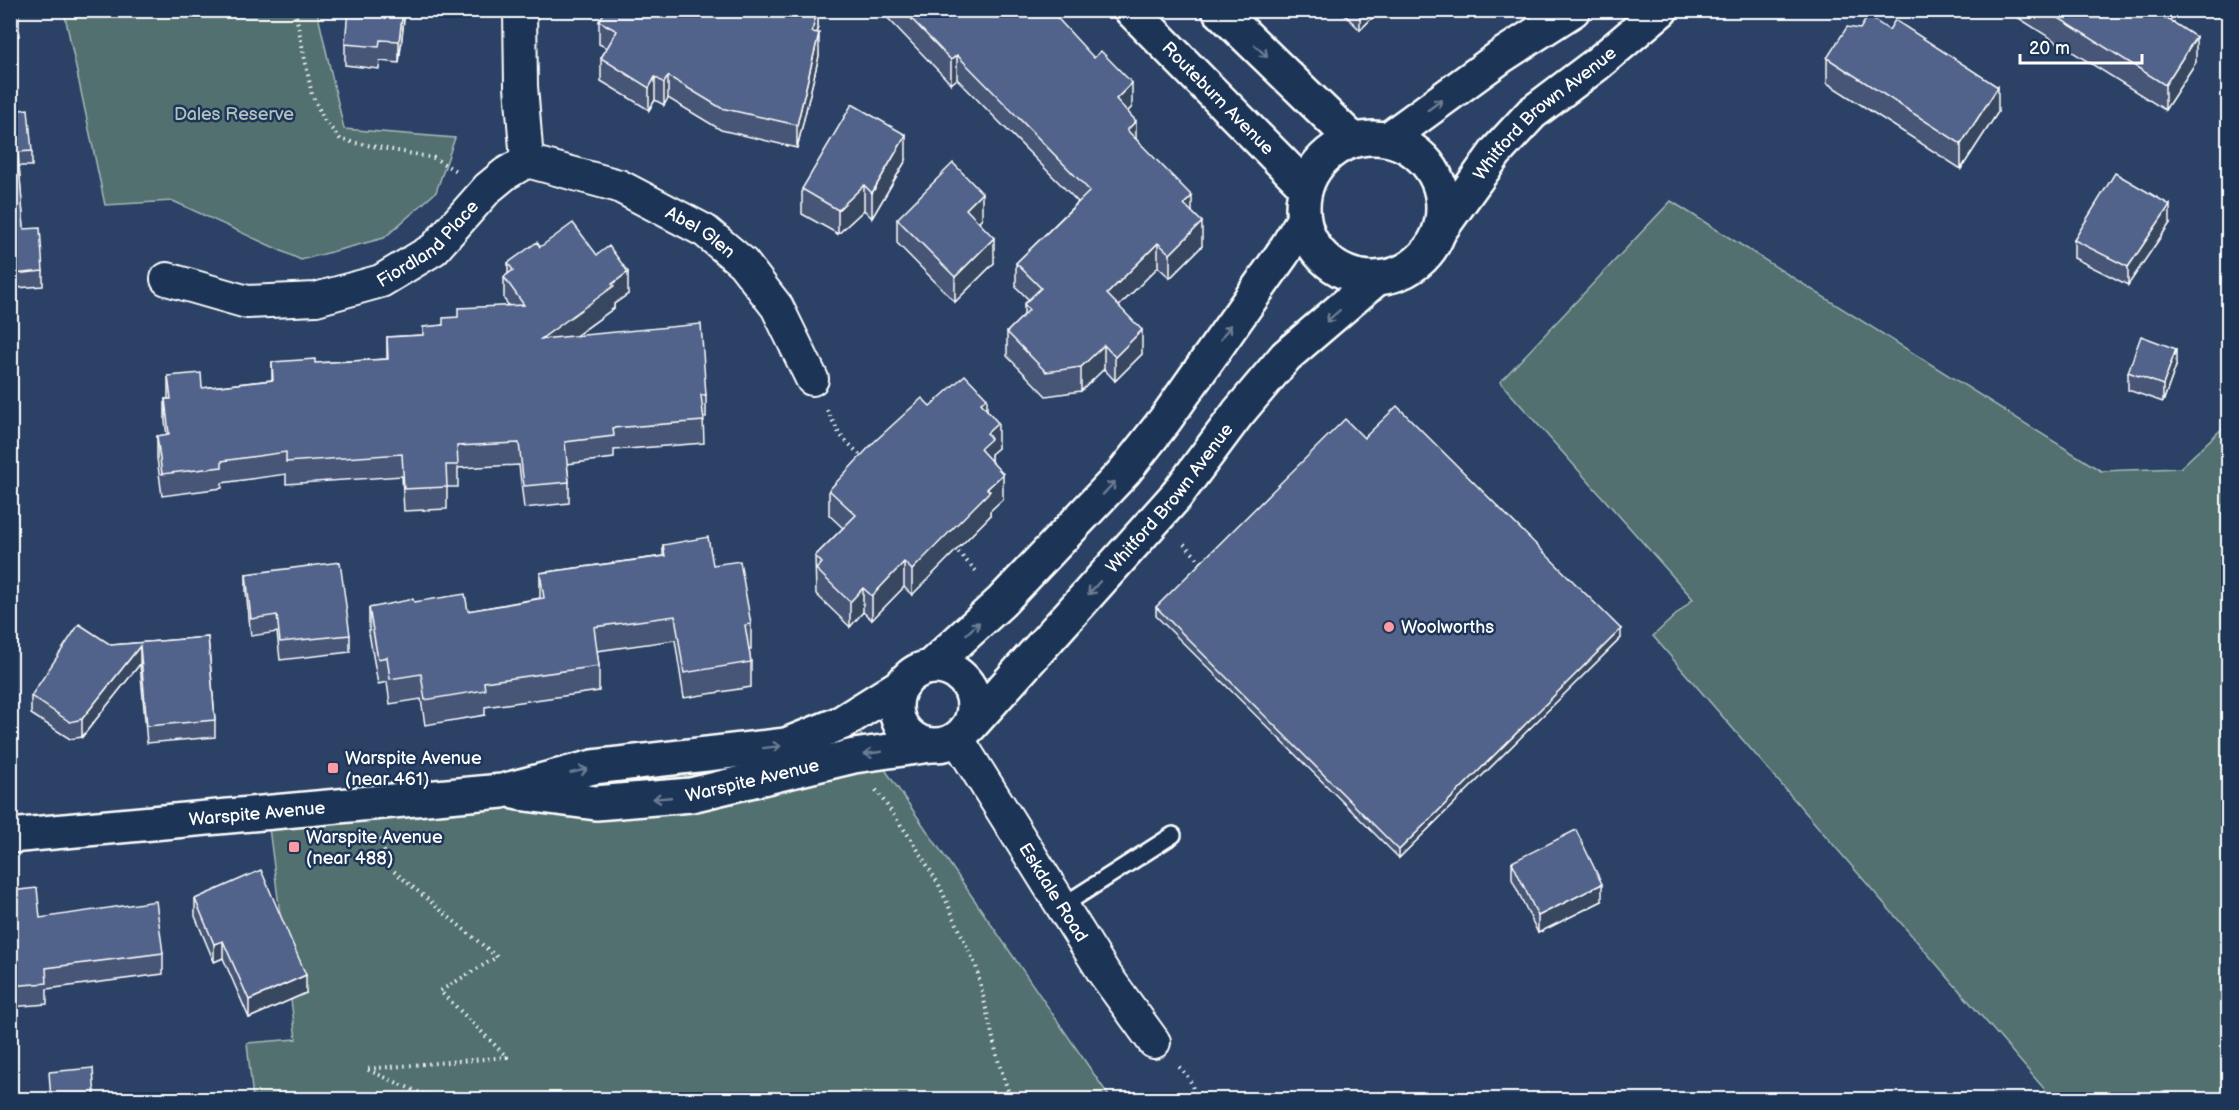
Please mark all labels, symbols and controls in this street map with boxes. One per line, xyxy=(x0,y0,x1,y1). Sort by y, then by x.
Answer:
scale bar xyxy=(2020,27,2142,65)
street label: Routeburn Avenue xyxy=(1158,37,1279,159)
text: 20 m xyxy=(2029,38,2070,59)
street label: Whitford Brown Avenue xyxy=(1469,42,1620,184)
one-way arrow xyxy=(1254,44,1269,59)
one-way arrow xyxy=(1427,99,1443,111)
park label: Dales Reserve xyxy=(174,104,294,125)
street label: Fiordland Place xyxy=(373,196,483,292)
street label: Abel Glen xyxy=(662,202,739,262)
one-way arrow xyxy=(1326,309,1341,323)
one-way arrow xyxy=(1220,325,1232,341)
street label: Whitford Brown Avenue xyxy=(1102,419,1237,577)
one-way arrow xyxy=(1102,480,1116,495)
one-way arrow xyxy=(1087,580,1101,595)
place label: Woolworths xyxy=(1401,617,1494,638)
marker: Woolworths xyxy=(1382,620,1396,634)
one-way arrow xyxy=(965,621,980,635)
one-way arrow xyxy=(762,741,782,752)
place label: Warspite Avenue (near 461) xyxy=(345,748,482,790)
one-way arrow xyxy=(863,748,883,759)
street label: Warspite Avenue xyxy=(683,754,822,806)
marker: Warspite Avenue (near 461) xyxy=(326,761,340,775)
one-way arrow xyxy=(569,765,588,776)
one-way arrow xyxy=(652,792,672,803)
street label: Warspite Avenue xyxy=(188,797,326,830)
place label: Warspite Avenue (near 488) xyxy=(306,827,443,869)
street label: Eskdale Road xyxy=(1015,839,1092,946)
marker: Warspite Avenue (near 488) xyxy=(287,840,301,854)

